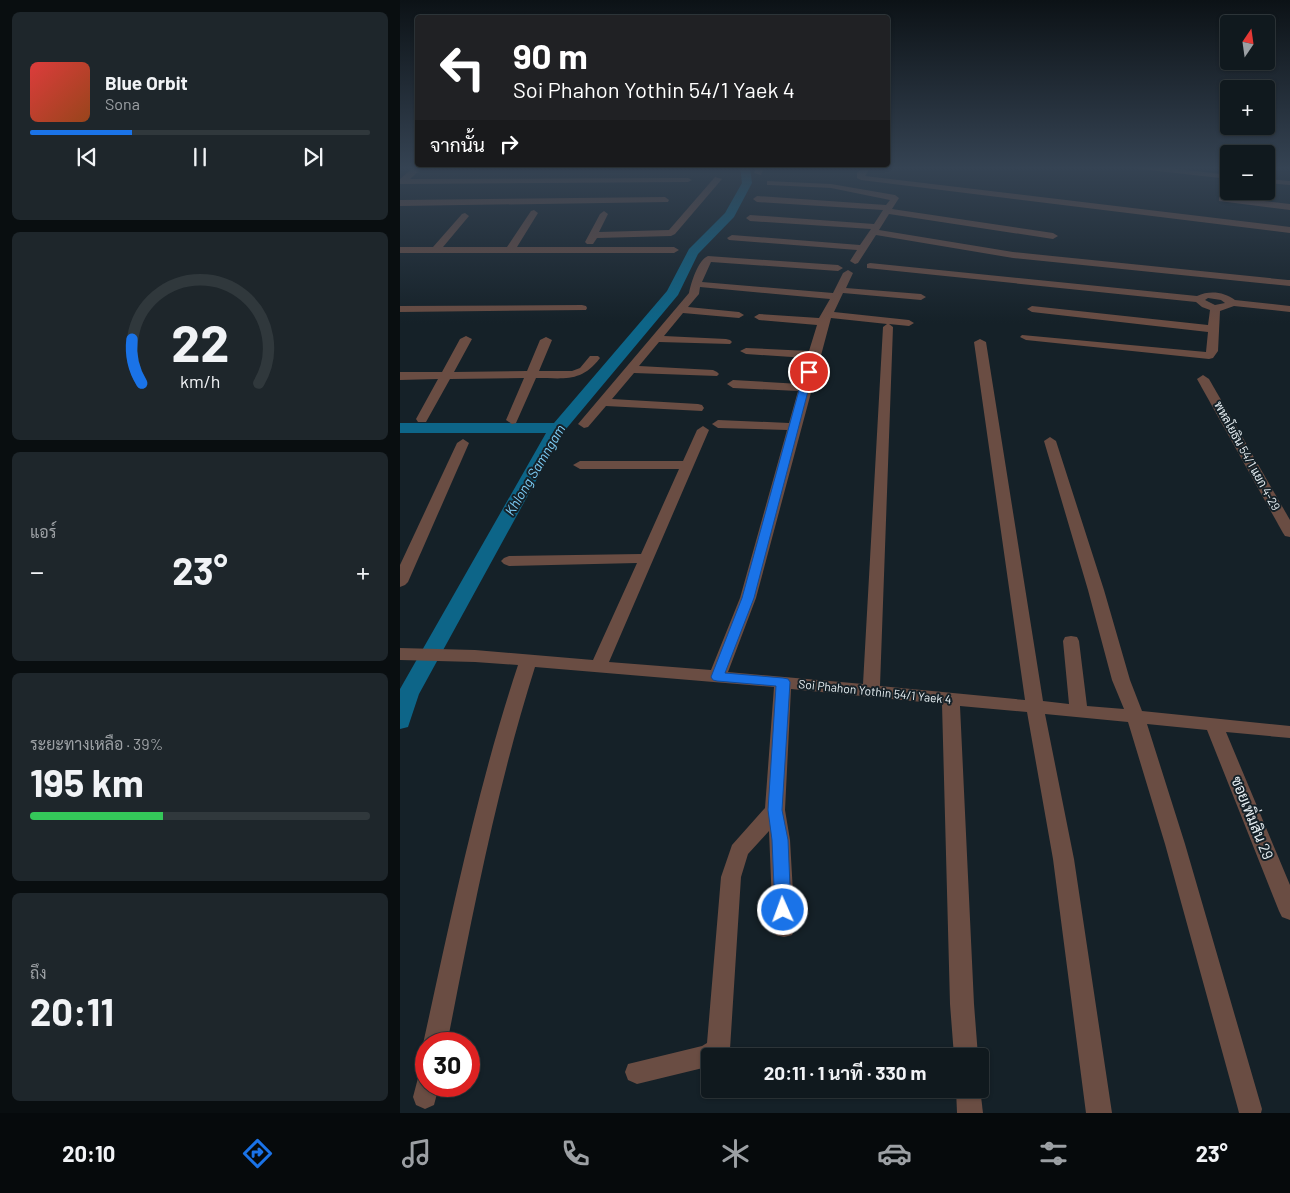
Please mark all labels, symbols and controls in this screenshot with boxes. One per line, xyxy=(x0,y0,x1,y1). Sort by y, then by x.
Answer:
north arrow xyxy=(1220,15,1275,70)
map controls xyxy=(1220,15,1275,200)
text: 90 m xyxy=(513,34,588,76)
icon: left xyxy=(430,35,495,100)
text: Blue Orbit xyxy=(105,71,188,94)
text: Soi Phahon Yothin 54/1 Yaek 4 xyxy=(513,76,795,102)
button: + xyxy=(1220,80,1275,135)
text: Sona xyxy=(105,94,140,113)
icon: right xyxy=(495,130,523,158)
text: จากนั้น xyxy=(430,133,485,156)
icon: previous xyxy=(73,143,101,171)
icon: pause xyxy=(186,143,214,171)
icon: next xyxy=(299,143,327,171)
button: − xyxy=(1220,145,1275,200)
text: 22 xyxy=(171,310,229,372)
pin xyxy=(788,351,830,393)
icon: arrive xyxy=(795,358,823,386)
text: km/h xyxy=(180,370,220,392)
street label: พหลโยธิน 54/1 แยก 4-29 xyxy=(1212,399,1284,512)
water label: Khlong Samngam xyxy=(501,421,568,518)
text: แอร์ xyxy=(30,522,56,541)
text: 23° xyxy=(172,547,228,593)
text: − xyxy=(30,554,44,588)
text: + xyxy=(356,554,370,588)
street label: Soi Phahon Yothin 54/1 Yaek 4 xyxy=(798,676,952,706)
text: ระยะทางเหลือ · 39% xyxy=(30,734,163,753)
text: 195 km xyxy=(30,759,144,805)
street label: ซอยเพิ่มสิน 29 xyxy=(1228,772,1282,862)
position arrow xyxy=(756,883,808,935)
text: ถึง xyxy=(30,963,47,982)
text: 20:11 xyxy=(30,988,114,1034)
speed limit sign: 30 xyxy=(415,1032,480,1097)
text: 20:11 · 1 นาที · 330 m xyxy=(764,1061,926,1084)
icon: directions xyxy=(240,1136,275,1171)
icon: music xyxy=(399,1136,434,1171)
icon: phone xyxy=(558,1136,593,1171)
icon: climate xyxy=(718,1136,753,1171)
icon: car xyxy=(877,1136,912,1171)
icon: filters xyxy=(1036,1136,1071,1171)
text: 20:10 xyxy=(62,1140,115,1166)
text: 23° xyxy=(1196,1140,1228,1166)

